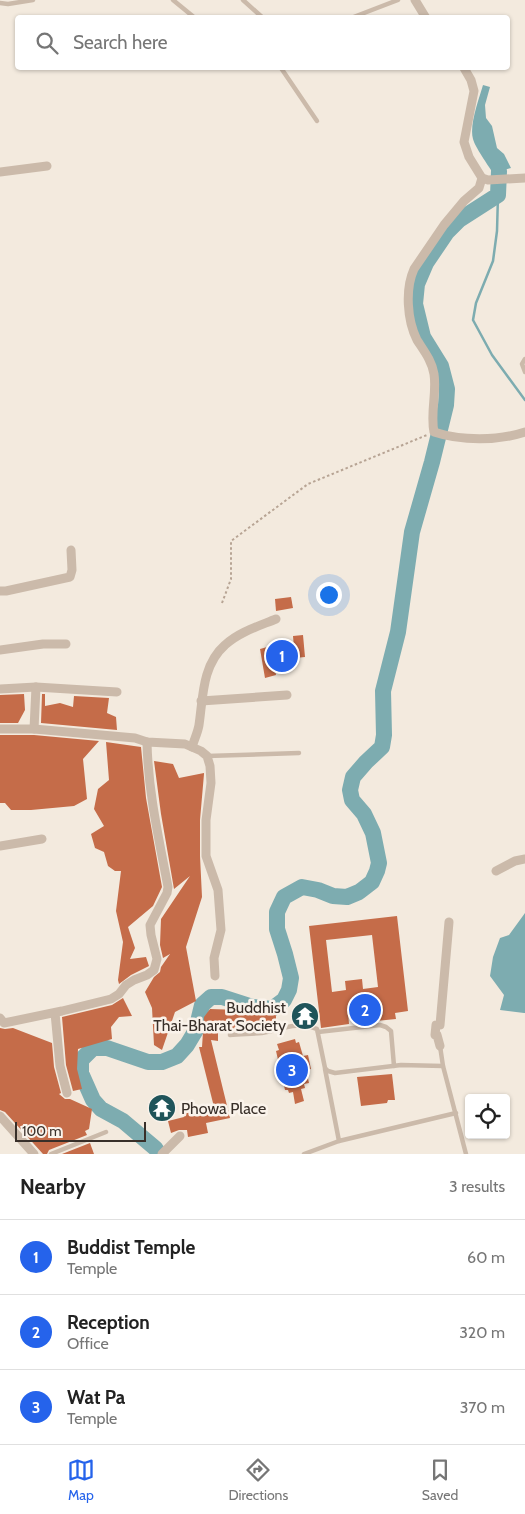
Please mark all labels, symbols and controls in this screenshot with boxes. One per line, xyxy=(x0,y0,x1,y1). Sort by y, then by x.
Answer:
search box xyxy=(15,15,510,70)
icon: search xyxy=(33,29,61,57)
text: Search here xyxy=(73,31,167,54)
your location xyxy=(316,582,342,608)
pin: 1 xyxy=(266,637,298,675)
pin: 2 xyxy=(349,991,381,1029)
place label: Buddhist Thai-Bharat Society xyxy=(153,998,287,1035)
temple icon: Buddhist Thai-Bharat Society xyxy=(290,1001,320,1031)
pin: 3 xyxy=(276,1051,308,1089)
temple icon: Phowa Place xyxy=(147,1093,177,1123)
map controls xyxy=(465,1094,510,1139)
button: locate xyxy=(465,1094,510,1139)
place label: Phowa Place xyxy=(181,1099,266,1118)
scale bar xyxy=(15,1119,146,1142)
text: 100 m xyxy=(22,1122,62,1140)
text: Nearby xyxy=(20,1174,86,1199)
text: 3 results xyxy=(449,1177,505,1196)
text: Buddist Temple xyxy=(67,1236,195,1259)
text: 1 xyxy=(33,1248,39,1267)
text: 60 m xyxy=(467,1248,505,1267)
text: Temple xyxy=(67,1259,117,1278)
text: Reception xyxy=(67,1311,150,1334)
text: 2 xyxy=(32,1323,40,1342)
text: 320 m xyxy=(459,1323,505,1342)
text: Office xyxy=(67,1334,109,1353)
text: Wat Pa xyxy=(67,1386,125,1409)
text: 3 xyxy=(32,1398,40,1417)
text: 370 m xyxy=(460,1398,505,1417)
text: Temple xyxy=(67,1409,117,1428)
tab: Map xyxy=(67,1456,95,1504)
tab: Directions xyxy=(228,1456,288,1504)
tab: Saved xyxy=(422,1456,458,1504)

